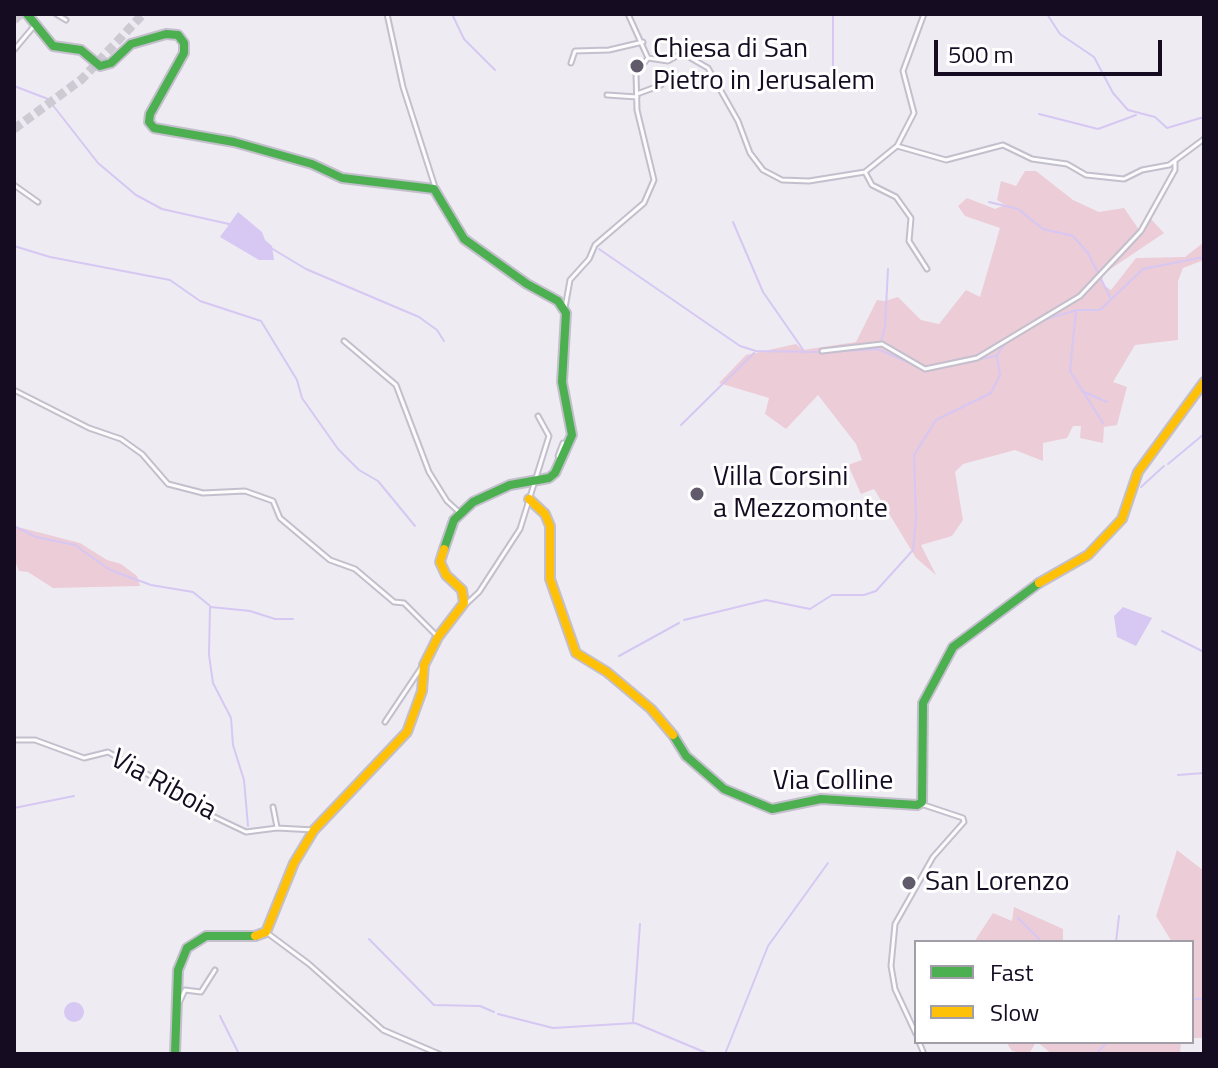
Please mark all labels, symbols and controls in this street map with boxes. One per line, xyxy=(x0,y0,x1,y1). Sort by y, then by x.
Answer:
scale bar xyxy=(938,24,1166,74)
place label: Chiesa di San Pietro in Jerusalem xyxy=(653,33,875,99)
text: 500 m xyxy=(948,36,1014,72)
marker: Chiesa di San Pietro in Jerusalem xyxy=(628,57,646,75)
place label: Villa Corsini a Mezzomonte xyxy=(713,461,888,527)
marker: Villa Corsini a Mezzomonte xyxy=(688,485,706,503)
street label: Via Riboia xyxy=(104,743,222,829)
street label: Via Colline xyxy=(773,765,893,799)
place label: San Lorenzo xyxy=(925,866,1069,900)
marker: San Lorenzo xyxy=(900,874,918,892)
legend xyxy=(914,940,1194,1044)
text: Fast xyxy=(990,954,1033,990)
text: Slow xyxy=(990,994,1039,1030)

